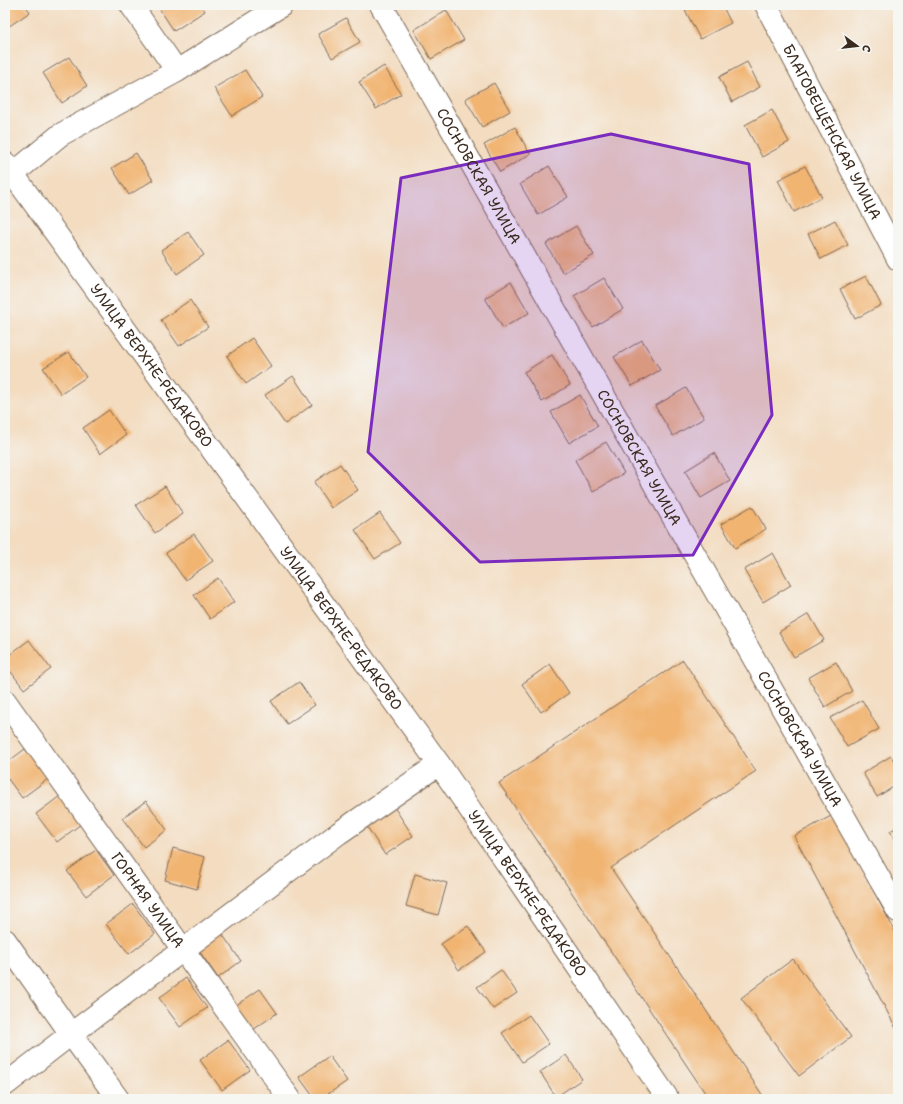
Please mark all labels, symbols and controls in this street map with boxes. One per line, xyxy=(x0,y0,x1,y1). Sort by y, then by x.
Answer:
north arrow xyxy=(837,26,877,66)
street label: БЛАГОВЕЩЕНСКАЯ УЛИЦА xyxy=(780,41,884,223)
street label: СОСНОВСКАЯ УЛИЦА xyxy=(432,104,526,248)
street label: УЛИЦА ВЕРХНЕ-РЕДАКОВО xyxy=(85,280,217,452)
street label: СОСНОВСКАЯ УЛИЦА xyxy=(592,386,686,529)
street label: УЛИЦА ВЕРХНЕ-РЕДАКОВО xyxy=(275,542,407,714)
street label: СОСНОВСКАЯ УЛИЦА xyxy=(753,667,847,811)
street label: УЛИЦА ВЕРХНЕ-РЕДАКОВО xyxy=(463,806,591,980)
street label: ГОРНАЯ УЛИЦА xyxy=(107,848,189,952)

